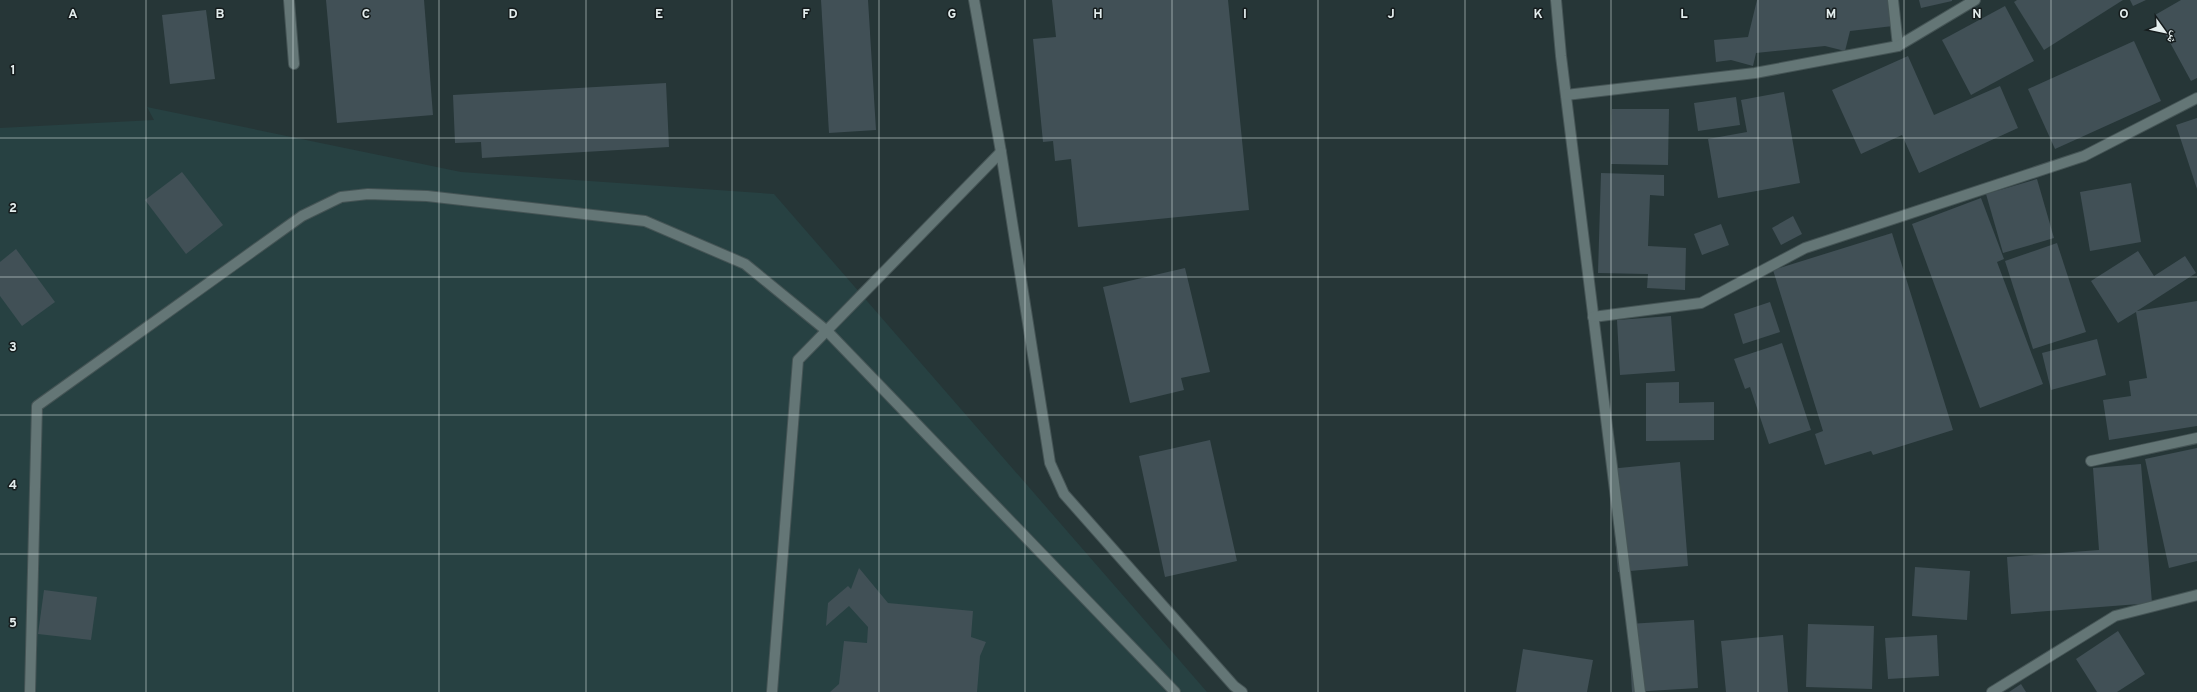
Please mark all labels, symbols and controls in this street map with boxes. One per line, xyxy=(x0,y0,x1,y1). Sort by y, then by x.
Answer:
text: A xyxy=(68,7,78,23)
text: B xyxy=(216,7,225,23)
text: C xyxy=(362,7,370,23)
text: D xyxy=(508,7,518,23)
text: E xyxy=(655,7,663,23)
text: F xyxy=(802,7,810,23)
text: G xyxy=(948,7,957,23)
text: H xyxy=(1093,7,1103,23)
text: I xyxy=(1243,7,1247,23)
text: J xyxy=(1387,7,1395,23)
text: K xyxy=(1533,7,1543,23)
text: L xyxy=(1680,7,1688,23)
text: M xyxy=(1826,7,1836,23)
text: N xyxy=(1972,7,1982,23)
text: O xyxy=(2119,7,2129,23)
north arrow xyxy=(2145,12,2185,52)
text: ش xyxy=(2163,28,2182,46)
text: 1 xyxy=(10,63,16,79)
text: 2 xyxy=(9,201,17,217)
text: 3 xyxy=(9,340,17,356)
text: 4 xyxy=(9,478,17,494)
text: 5 xyxy=(9,616,17,632)

